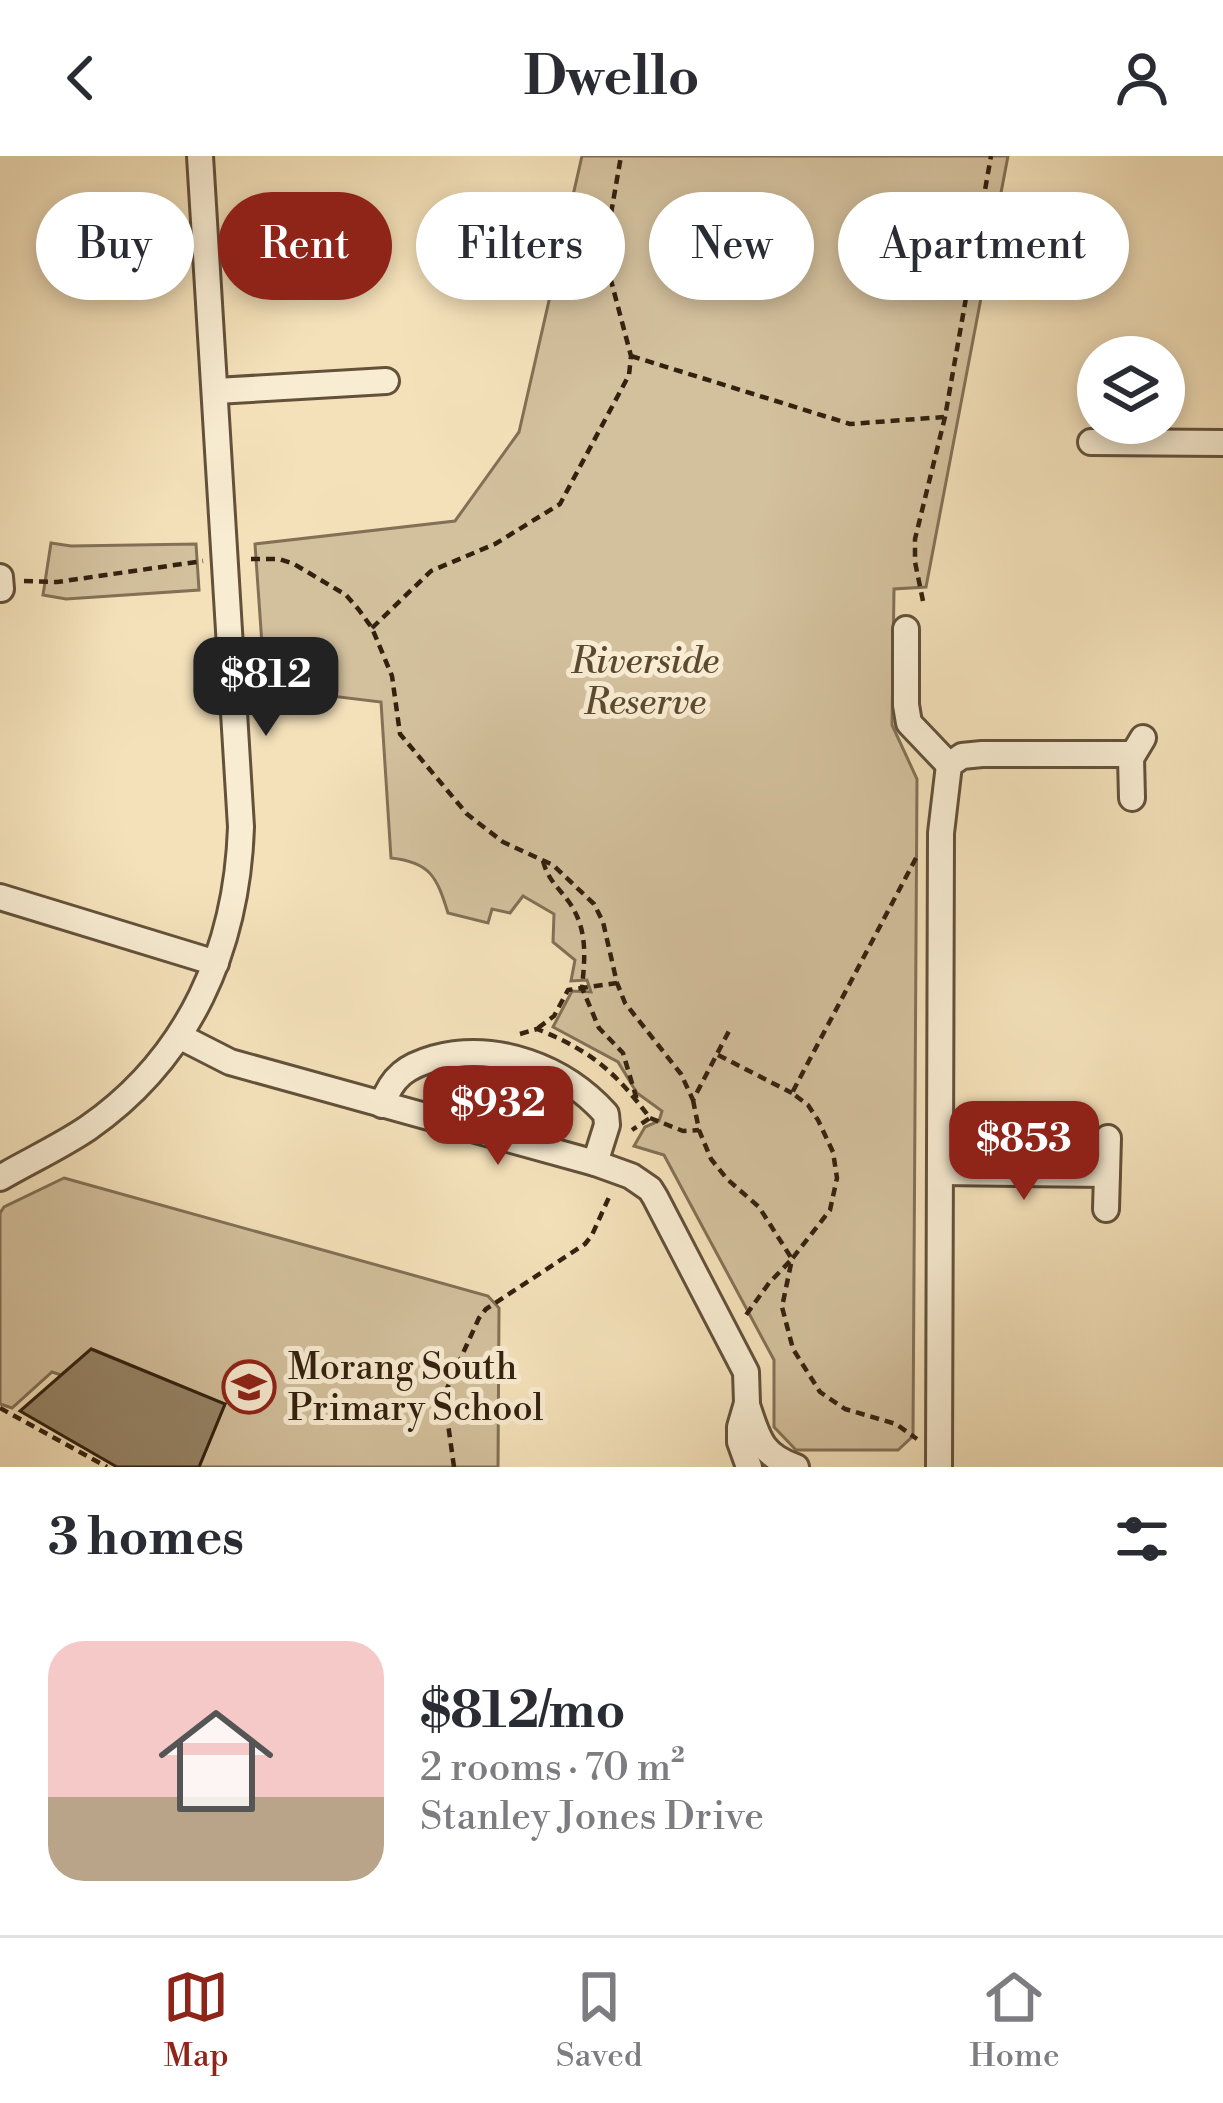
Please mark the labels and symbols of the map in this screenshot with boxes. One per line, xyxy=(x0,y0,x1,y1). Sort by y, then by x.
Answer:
pin: $812 xyxy=(195,637,337,739)
park label: Riverside Reserve xyxy=(570,640,719,726)
pin: $932 xyxy=(427,1066,569,1168)
pin: $853 xyxy=(953,1101,1095,1203)
place label: Morang South Primary School xyxy=(288,1346,544,1432)
school or university icon: Morang South Primary School xyxy=(221,1359,277,1415)

